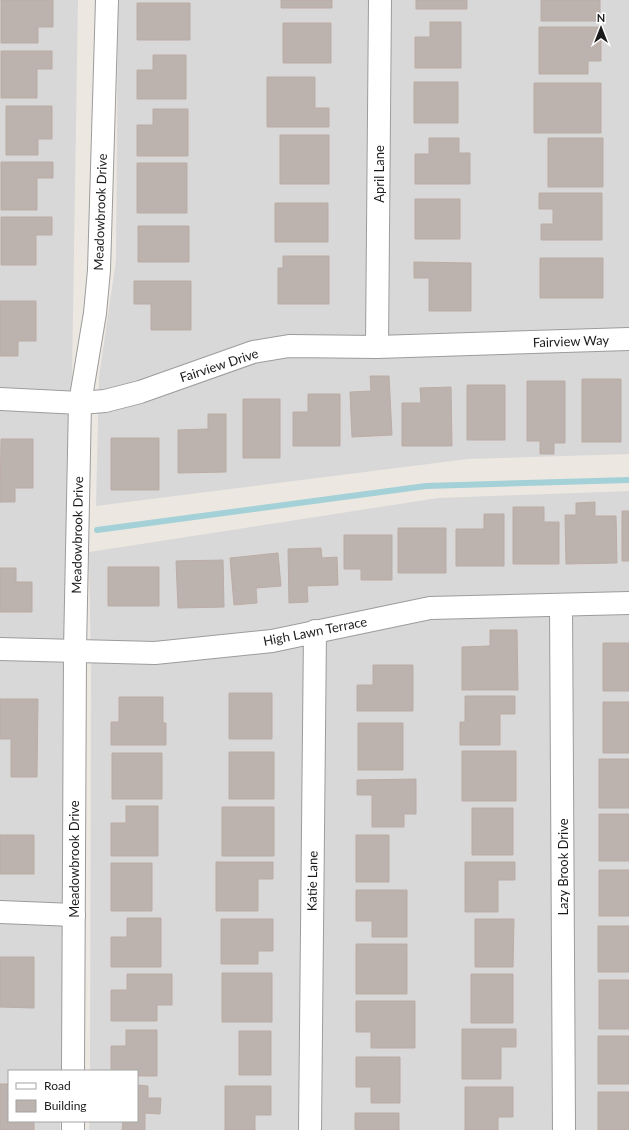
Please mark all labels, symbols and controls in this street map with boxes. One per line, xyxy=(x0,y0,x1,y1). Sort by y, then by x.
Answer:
north arrow xyxy=(581,8,621,48)
text: N xyxy=(597,11,605,24)
street label: April Lane xyxy=(371,145,387,203)
street label: Meadowbrook Drive xyxy=(90,153,110,271)
street label: Fairview Way xyxy=(533,332,610,350)
street label: Fairview Drive xyxy=(178,345,260,385)
street label: Meadowbrook Drive xyxy=(68,476,86,594)
street label: High Lawn Terrace xyxy=(262,613,368,649)
street label: Meadowbrook Drive xyxy=(66,800,82,918)
street label: Lazy Brook Drive xyxy=(555,818,571,916)
street label: Katie Lane xyxy=(303,851,321,911)
legend xyxy=(8,1070,138,1122)
text: Road xyxy=(44,1078,71,1093)
text: Building xyxy=(44,1098,87,1113)

